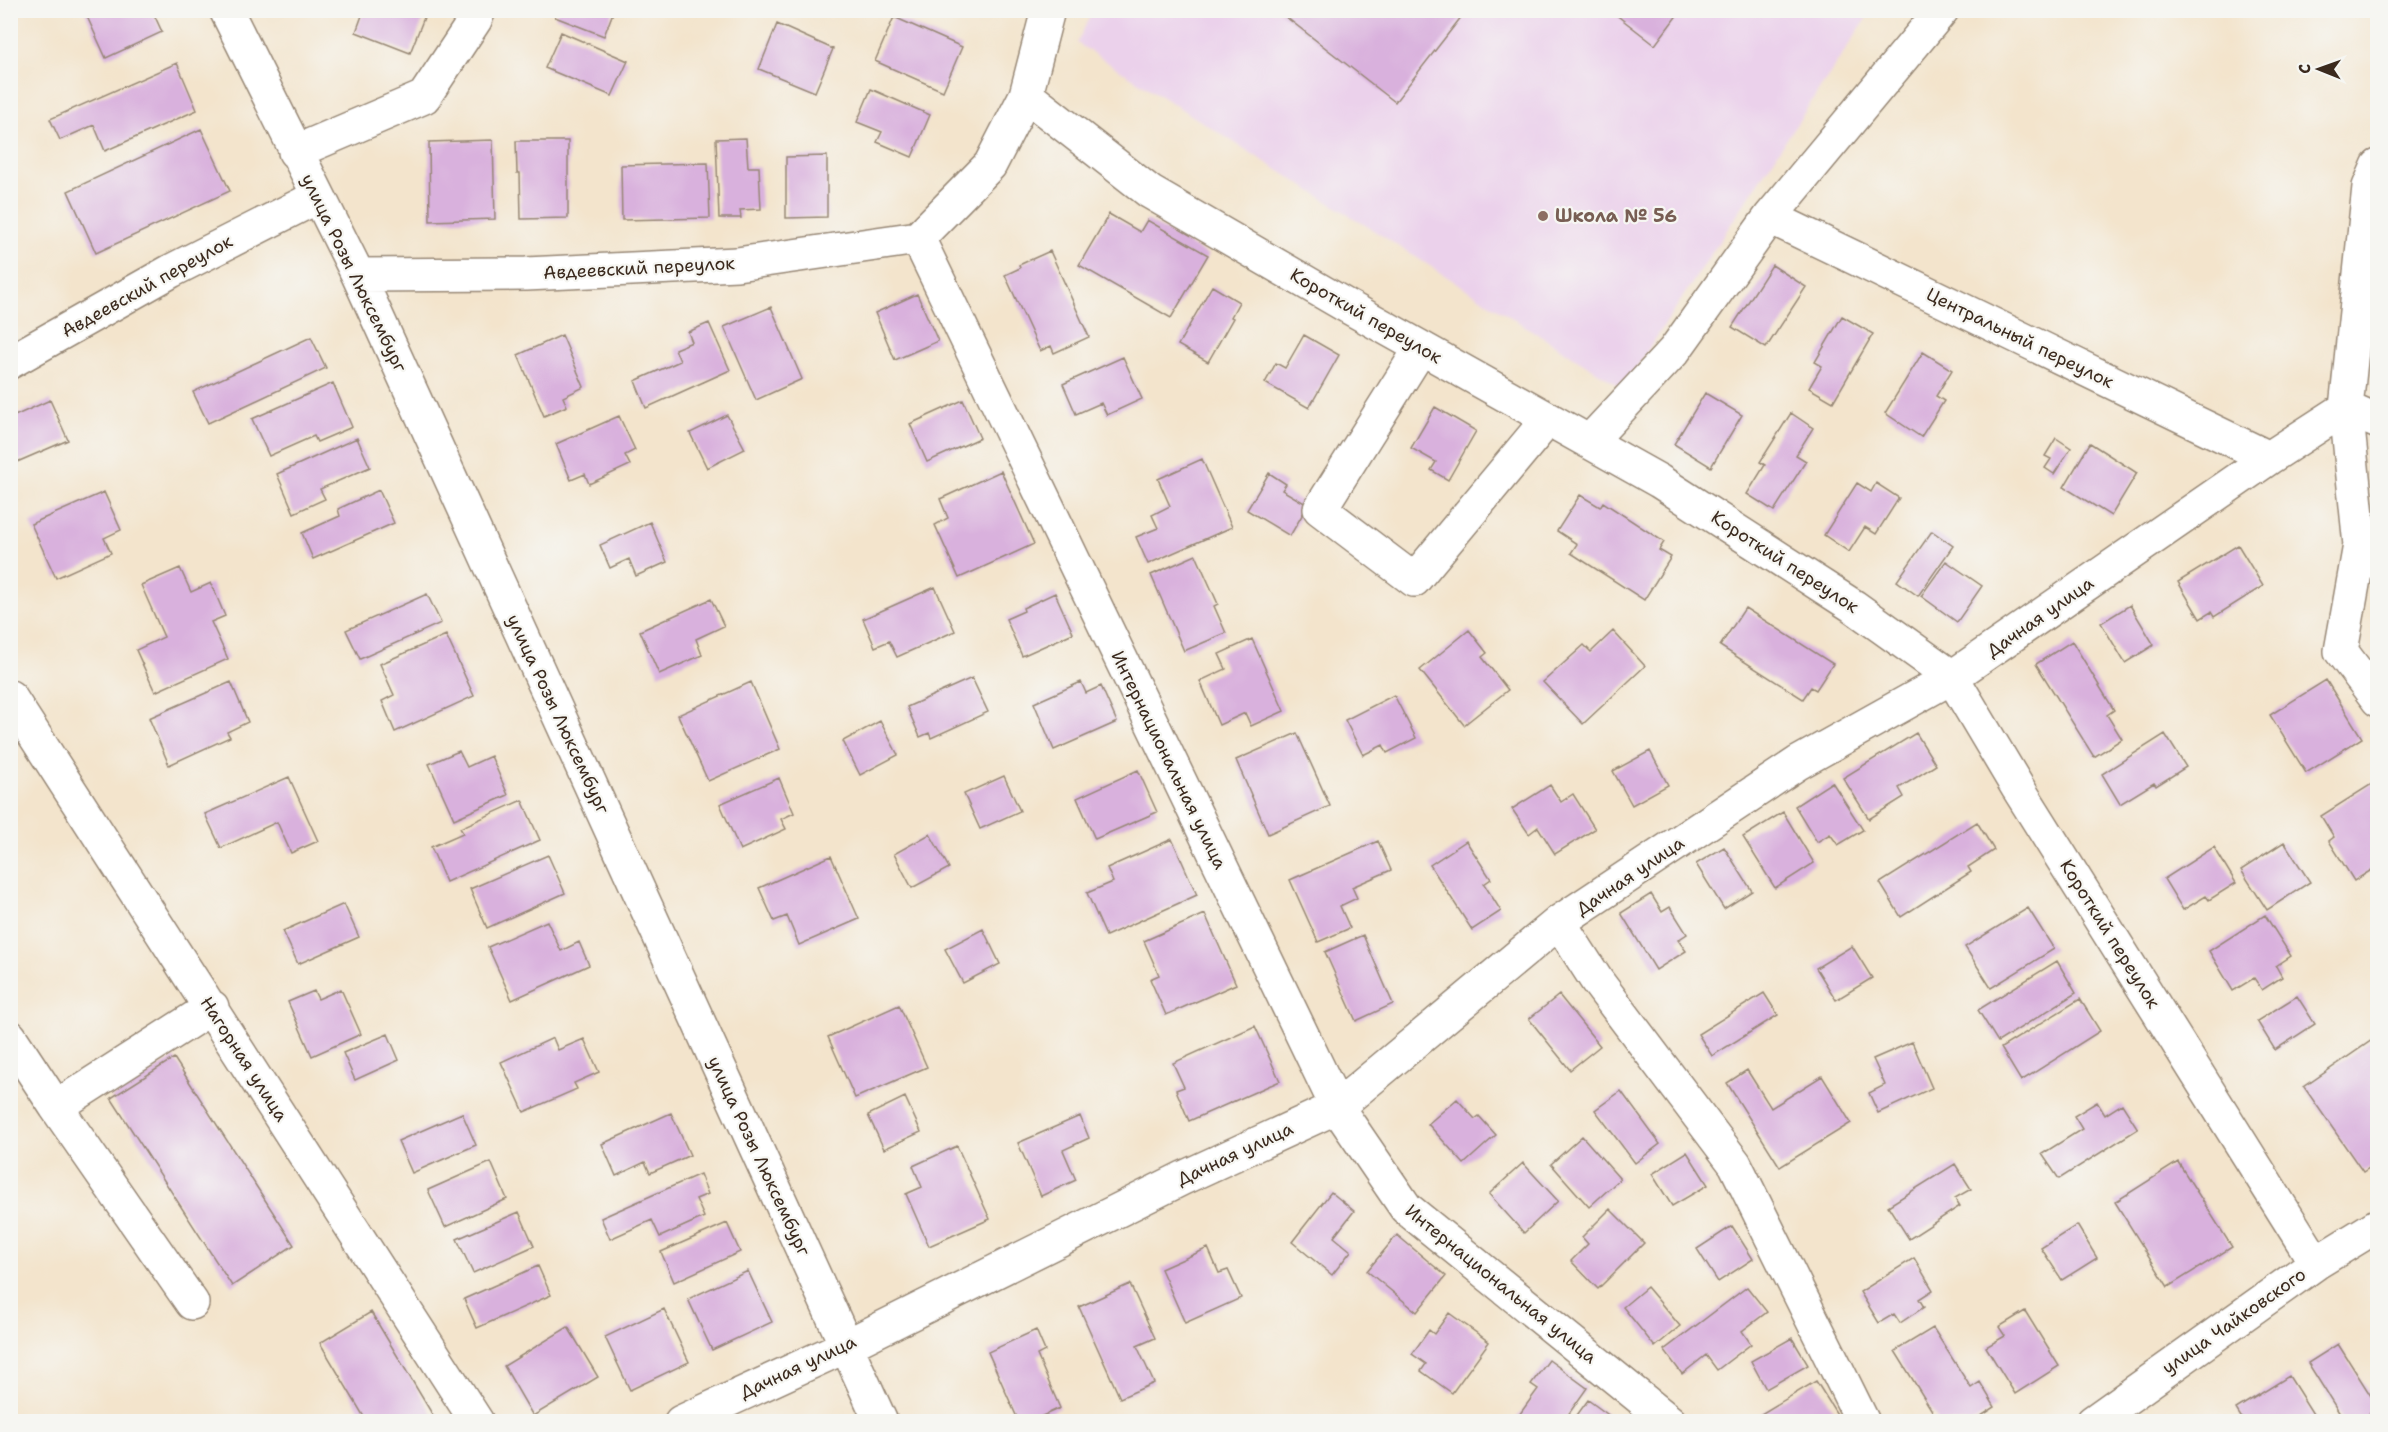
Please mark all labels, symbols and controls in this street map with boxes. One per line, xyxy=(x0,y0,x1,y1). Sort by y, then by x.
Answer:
north arrow xyxy=(2289,39,2349,99)
text: С xyxy=(2294,63,2315,74)
street label: улица Розы Люксембург xyxy=(296,170,412,376)
place label: Школа № 56 xyxy=(1555,204,1677,228)
marker: Школа № 56 xyxy=(1536,209,1550,223)
street label: Авдеевский переулок xyxy=(57,229,237,343)
street label: Авдеевский переулок xyxy=(543,251,736,285)
street label: Короткий переулок xyxy=(1286,263,1447,369)
street label: Центральный переулок xyxy=(1922,282,2118,394)
street label: Короткий переулок xyxy=(1707,505,1864,619)
street label: Дачная улица xyxy=(1982,571,2098,663)
street label: улица Розы Люксембург xyxy=(501,610,615,818)
street label: Интернациональная улица xyxy=(1106,647,1232,873)
street label: Дачная улица xyxy=(1571,831,1689,921)
street label: Короткий переулок xyxy=(2054,855,2166,1013)
street label: Нагорная улица xyxy=(195,992,293,1126)
street label: улица Розы Люксембург xyxy=(702,1052,816,1260)
street label: Дачная улица xyxy=(1173,1117,1297,1191)
street label: Интернациональная улица xyxy=(1400,1199,1602,1369)
street label: улица Чайковского xyxy=(2157,1262,2311,1380)
street label: Дачная улица xyxy=(736,1330,860,1404)

